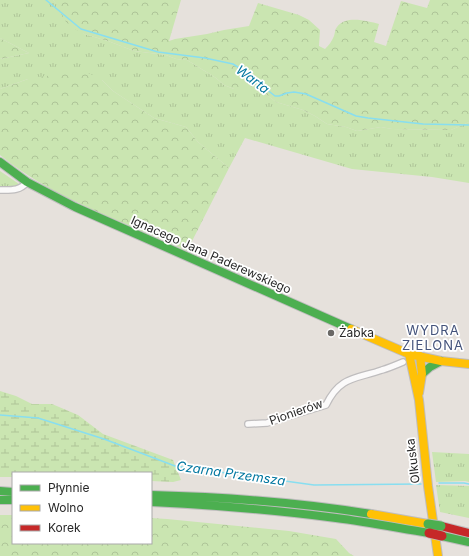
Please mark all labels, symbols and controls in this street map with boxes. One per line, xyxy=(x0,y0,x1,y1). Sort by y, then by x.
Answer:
water label: Warta xyxy=(233,61,273,97)
street label: Ignacego Jana Paderewskiego xyxy=(129,212,294,297)
district label: WYDRA ZIELONA xyxy=(402,322,464,353)
place label: Żabka xyxy=(339,325,374,340)
marker: Żabka xyxy=(326,328,336,338)
street label: Pionierów xyxy=(267,395,325,428)
street label: Olkuska xyxy=(402,438,423,485)
water label: Czarna Przemsza xyxy=(176,457,286,489)
legend xyxy=(12,472,152,544)
text: Płynnie xyxy=(48,480,89,495)
text: Wolno xyxy=(48,500,84,515)
text: Korek xyxy=(48,520,81,535)

